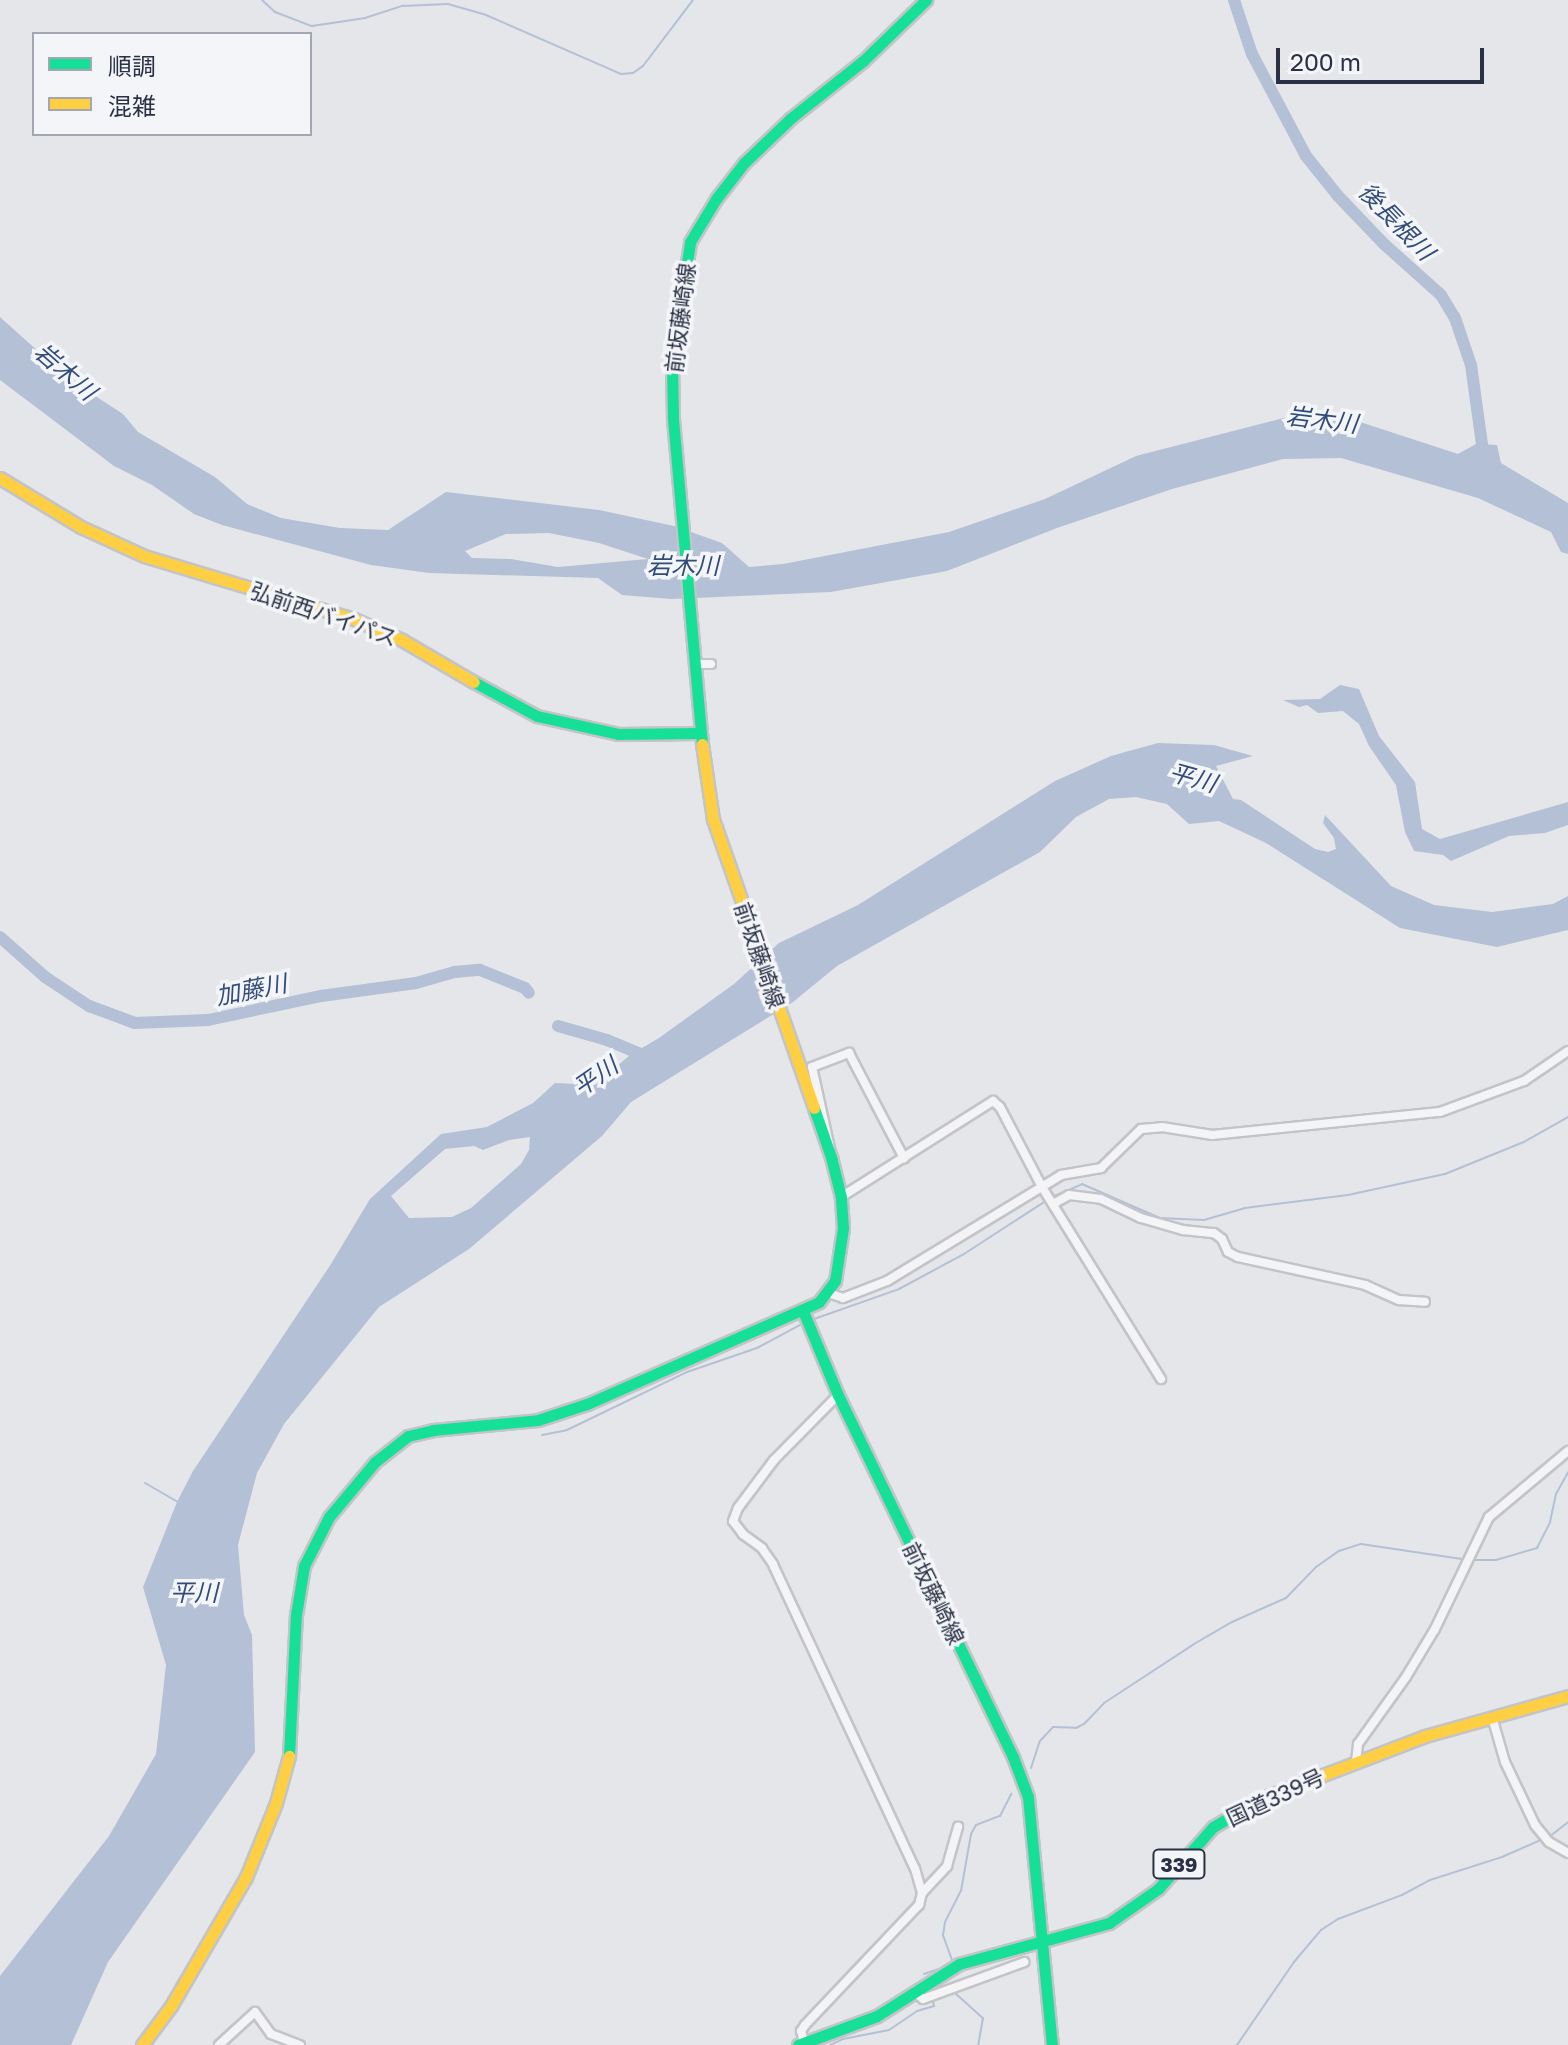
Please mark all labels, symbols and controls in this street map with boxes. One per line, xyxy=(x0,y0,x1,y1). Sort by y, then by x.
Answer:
legend xyxy=(32,32,312,136)
scale bar xyxy=(1280,32,1488,82)
text: 200 m xyxy=(1290,47,1361,76)
text: 順調 xyxy=(108,51,156,80)
text: 混雑 xyxy=(108,91,156,120)
water label: 後長根川 xyxy=(1353,176,1441,266)
street label: 前坂藤崎線 xyxy=(660,262,700,374)
water label: 岩木川 xyxy=(29,337,103,405)
water label: 岩木川 xyxy=(1285,400,1359,438)
water label: 岩木川 xyxy=(647,551,719,579)
street label: 弘前西バイパス xyxy=(247,576,401,652)
water label: 平川 xyxy=(1166,757,1220,797)
street label: 前坂藤崎線 xyxy=(730,899,790,1011)
water label: 加藤川 xyxy=(213,968,289,1010)
water label: 平川 xyxy=(567,1050,623,1102)
street label: 前坂藤崎線 xyxy=(898,1538,970,1648)
water label: 平川 xyxy=(170,1578,218,1606)
street label: 国道339号 xyxy=(1222,1763,1328,1831)
road number: 339 xyxy=(1151,1848,1207,1880)

